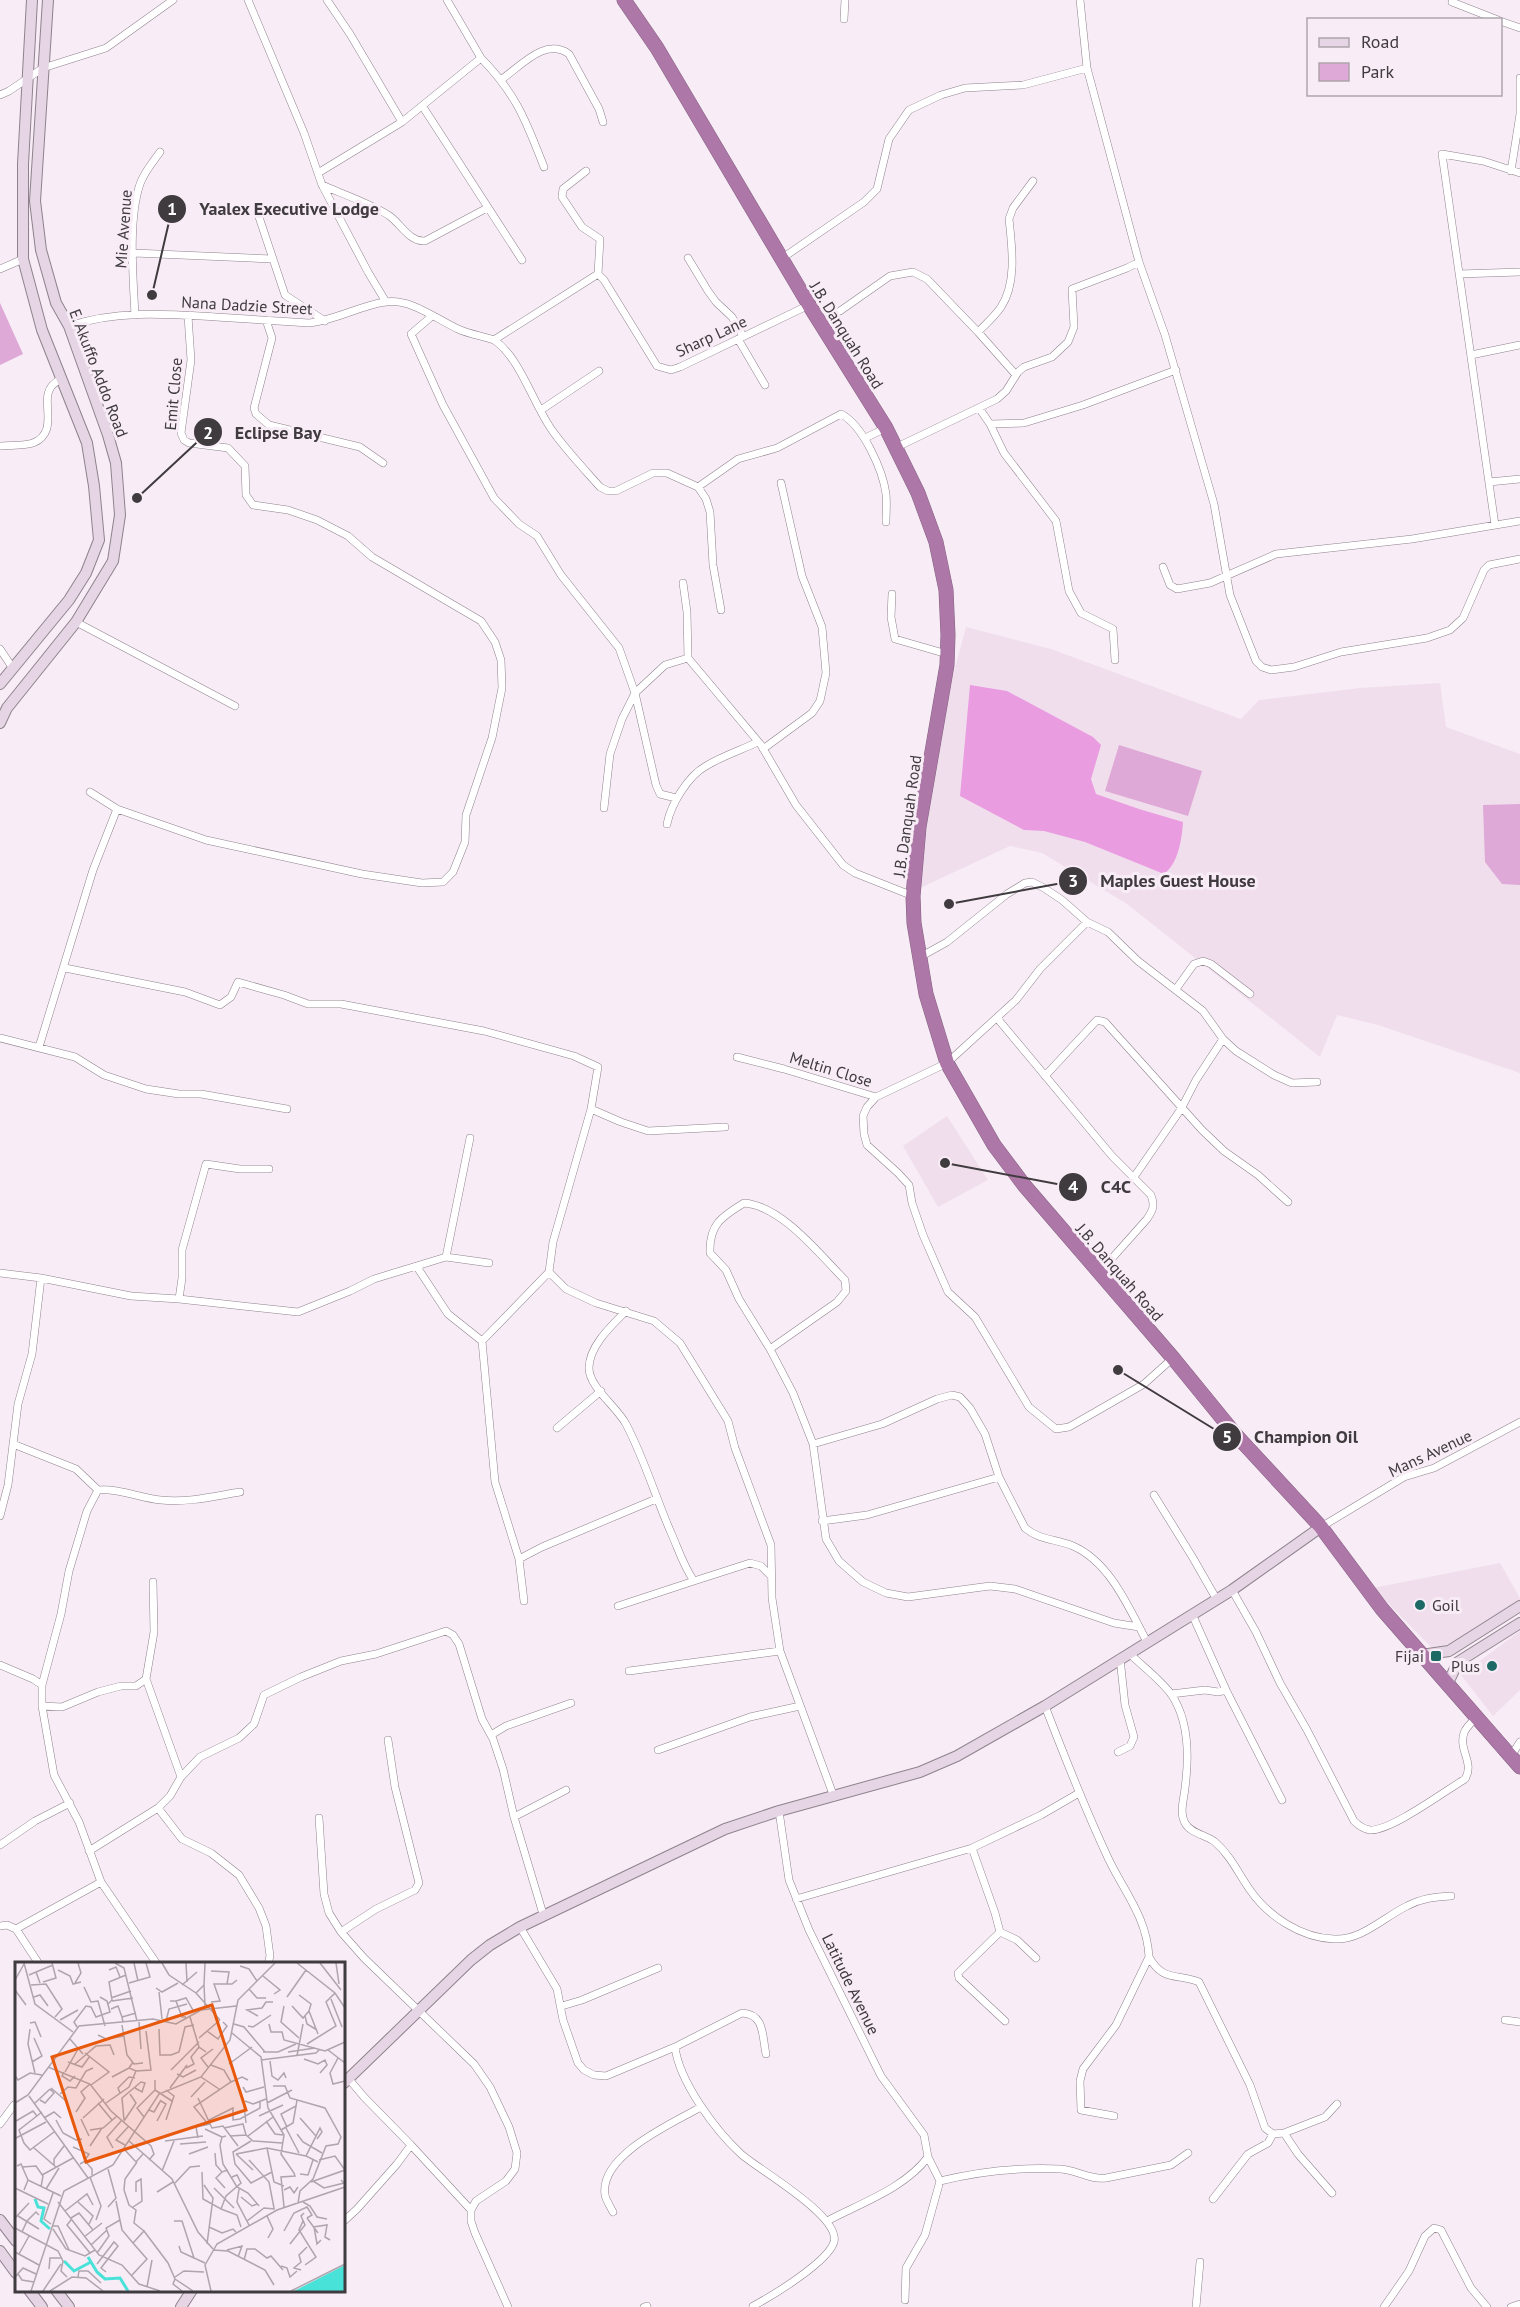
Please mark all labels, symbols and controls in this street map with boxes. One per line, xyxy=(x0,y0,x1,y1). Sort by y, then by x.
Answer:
legend xyxy=(1307,18,1502,96)
text: Road xyxy=(1361,30,1399,53)
text: Park xyxy=(1361,60,1394,83)
street label: Mie Avenue xyxy=(110,189,136,269)
callout: Yaalex Executive Lodge xyxy=(157,191,391,227)
text: 1 xyxy=(167,197,177,220)
text: Yaalex Executive Lodge xyxy=(198,197,379,220)
street label: J.B. Danquah Road xyxy=(805,277,888,392)
street label: Nana Dadzie Street xyxy=(181,292,314,318)
street label: E. Akuffo Addo Road xyxy=(65,306,133,440)
street label: Sharp Lane xyxy=(672,311,750,361)
street label: Emit Close xyxy=(160,357,186,431)
callout: Eclipse Bay xyxy=(193,414,334,450)
text: 2 xyxy=(203,421,213,444)
text: Eclipse Bay xyxy=(235,421,322,444)
street label: J.B. Danquah Road xyxy=(888,754,925,879)
callout: Maples Guest House xyxy=(1058,863,1268,899)
text: 3 xyxy=(1068,869,1078,892)
text: Maples Guest House xyxy=(1100,869,1256,892)
street label: Meltin Close xyxy=(787,1047,875,1091)
callout: C4C xyxy=(1058,1169,1143,1205)
text: 4 xyxy=(1068,1175,1078,1198)
text: C4C xyxy=(1101,1175,1131,1198)
street label: J.B. Danquah Road xyxy=(1071,1218,1168,1325)
callout: Champion Oil xyxy=(1212,1419,1371,1455)
text: 5 xyxy=(1222,1425,1232,1448)
text: Champion Oil xyxy=(1254,1425,1359,1448)
street label: Mans Avenue xyxy=(1385,1425,1475,1481)
place label: Goil xyxy=(1432,1595,1460,1615)
marker: Goil xyxy=(1413,1598,1427,1612)
place label: Fijai xyxy=(1395,1646,1424,1666)
marker: Fijai xyxy=(1429,1649,1443,1663)
place label: Plus xyxy=(1451,1656,1480,1676)
marker: Plus xyxy=(1485,1659,1499,1673)
street label: Latitude Avenue xyxy=(818,1930,884,2038)
inset map xyxy=(15,1962,345,2292)

